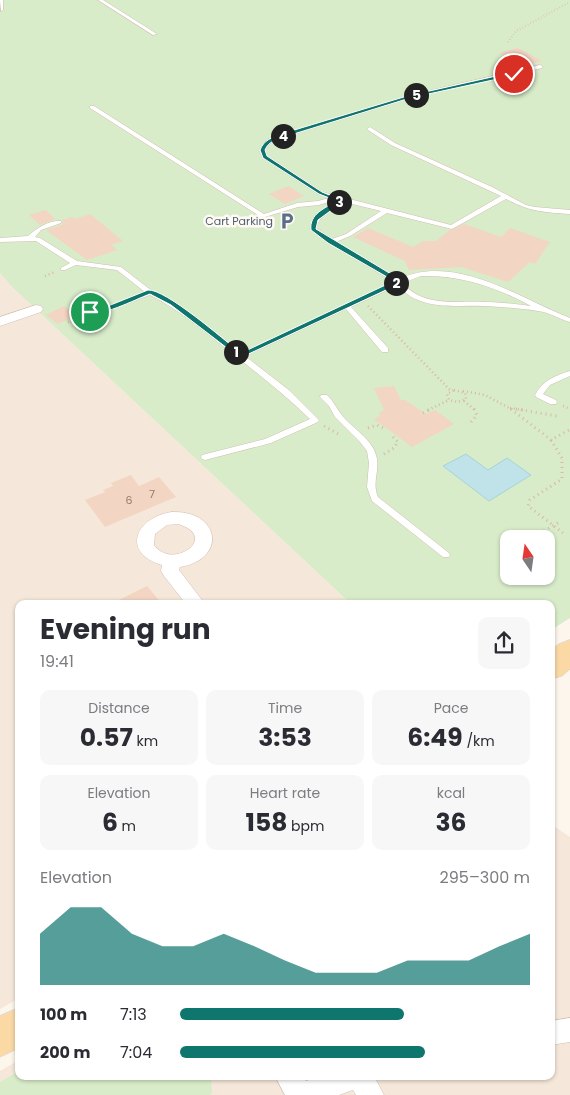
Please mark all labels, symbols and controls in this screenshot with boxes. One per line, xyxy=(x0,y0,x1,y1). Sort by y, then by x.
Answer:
pin xyxy=(493,53,535,95)
icon: check xyxy=(500,60,528,88)
pin: 5 xyxy=(404,82,428,108)
text: 5 xyxy=(412,85,421,105)
pin: 4 xyxy=(270,124,296,148)
text: 4 xyxy=(279,126,288,146)
pin: 3 xyxy=(326,190,352,214)
text: 3 xyxy=(335,192,344,212)
parking icon: Cart Parking xyxy=(277,211,297,231)
place label: Cart Parking xyxy=(205,213,273,229)
pin: 2 xyxy=(384,270,408,296)
text: 2 xyxy=(393,273,401,293)
pin xyxy=(69,291,111,333)
icon: arrive xyxy=(76,298,104,326)
pin: 1 xyxy=(224,340,248,364)
text: 1 xyxy=(234,342,239,362)
house number: 7 xyxy=(149,486,155,502)
house number: 6 xyxy=(126,492,133,508)
north arrow xyxy=(500,530,555,585)
map controls xyxy=(500,530,555,585)
text: Evening run xyxy=(40,610,211,649)
button: share xyxy=(478,617,530,669)
text: 19:41 xyxy=(40,650,74,673)
text: Distance xyxy=(88,698,150,718)
text: Time xyxy=(268,698,302,718)
text: Pace xyxy=(434,698,468,718)
text: 0.57 xyxy=(80,720,133,755)
text: 3:53 xyxy=(258,720,312,755)
text: 6:49 xyxy=(407,720,463,755)
text: km xyxy=(133,731,158,751)
text: /km xyxy=(463,731,495,751)
text: Elevation xyxy=(87,783,151,803)
text: Heart rate xyxy=(250,783,320,803)
text: kcal xyxy=(437,783,465,803)
text: 6 xyxy=(102,805,118,840)
text: 158 xyxy=(246,805,287,840)
text: 36 xyxy=(435,805,467,840)
text: m xyxy=(118,816,136,836)
text: bpm xyxy=(287,816,324,836)
text: Elevation xyxy=(40,866,112,889)
text: 295–300 m xyxy=(440,866,530,889)
text: 100 m xyxy=(40,1003,87,1026)
text: 7:13 xyxy=(120,1003,147,1026)
text: 200 m xyxy=(40,1041,90,1064)
text: 7:04 xyxy=(120,1041,152,1064)

